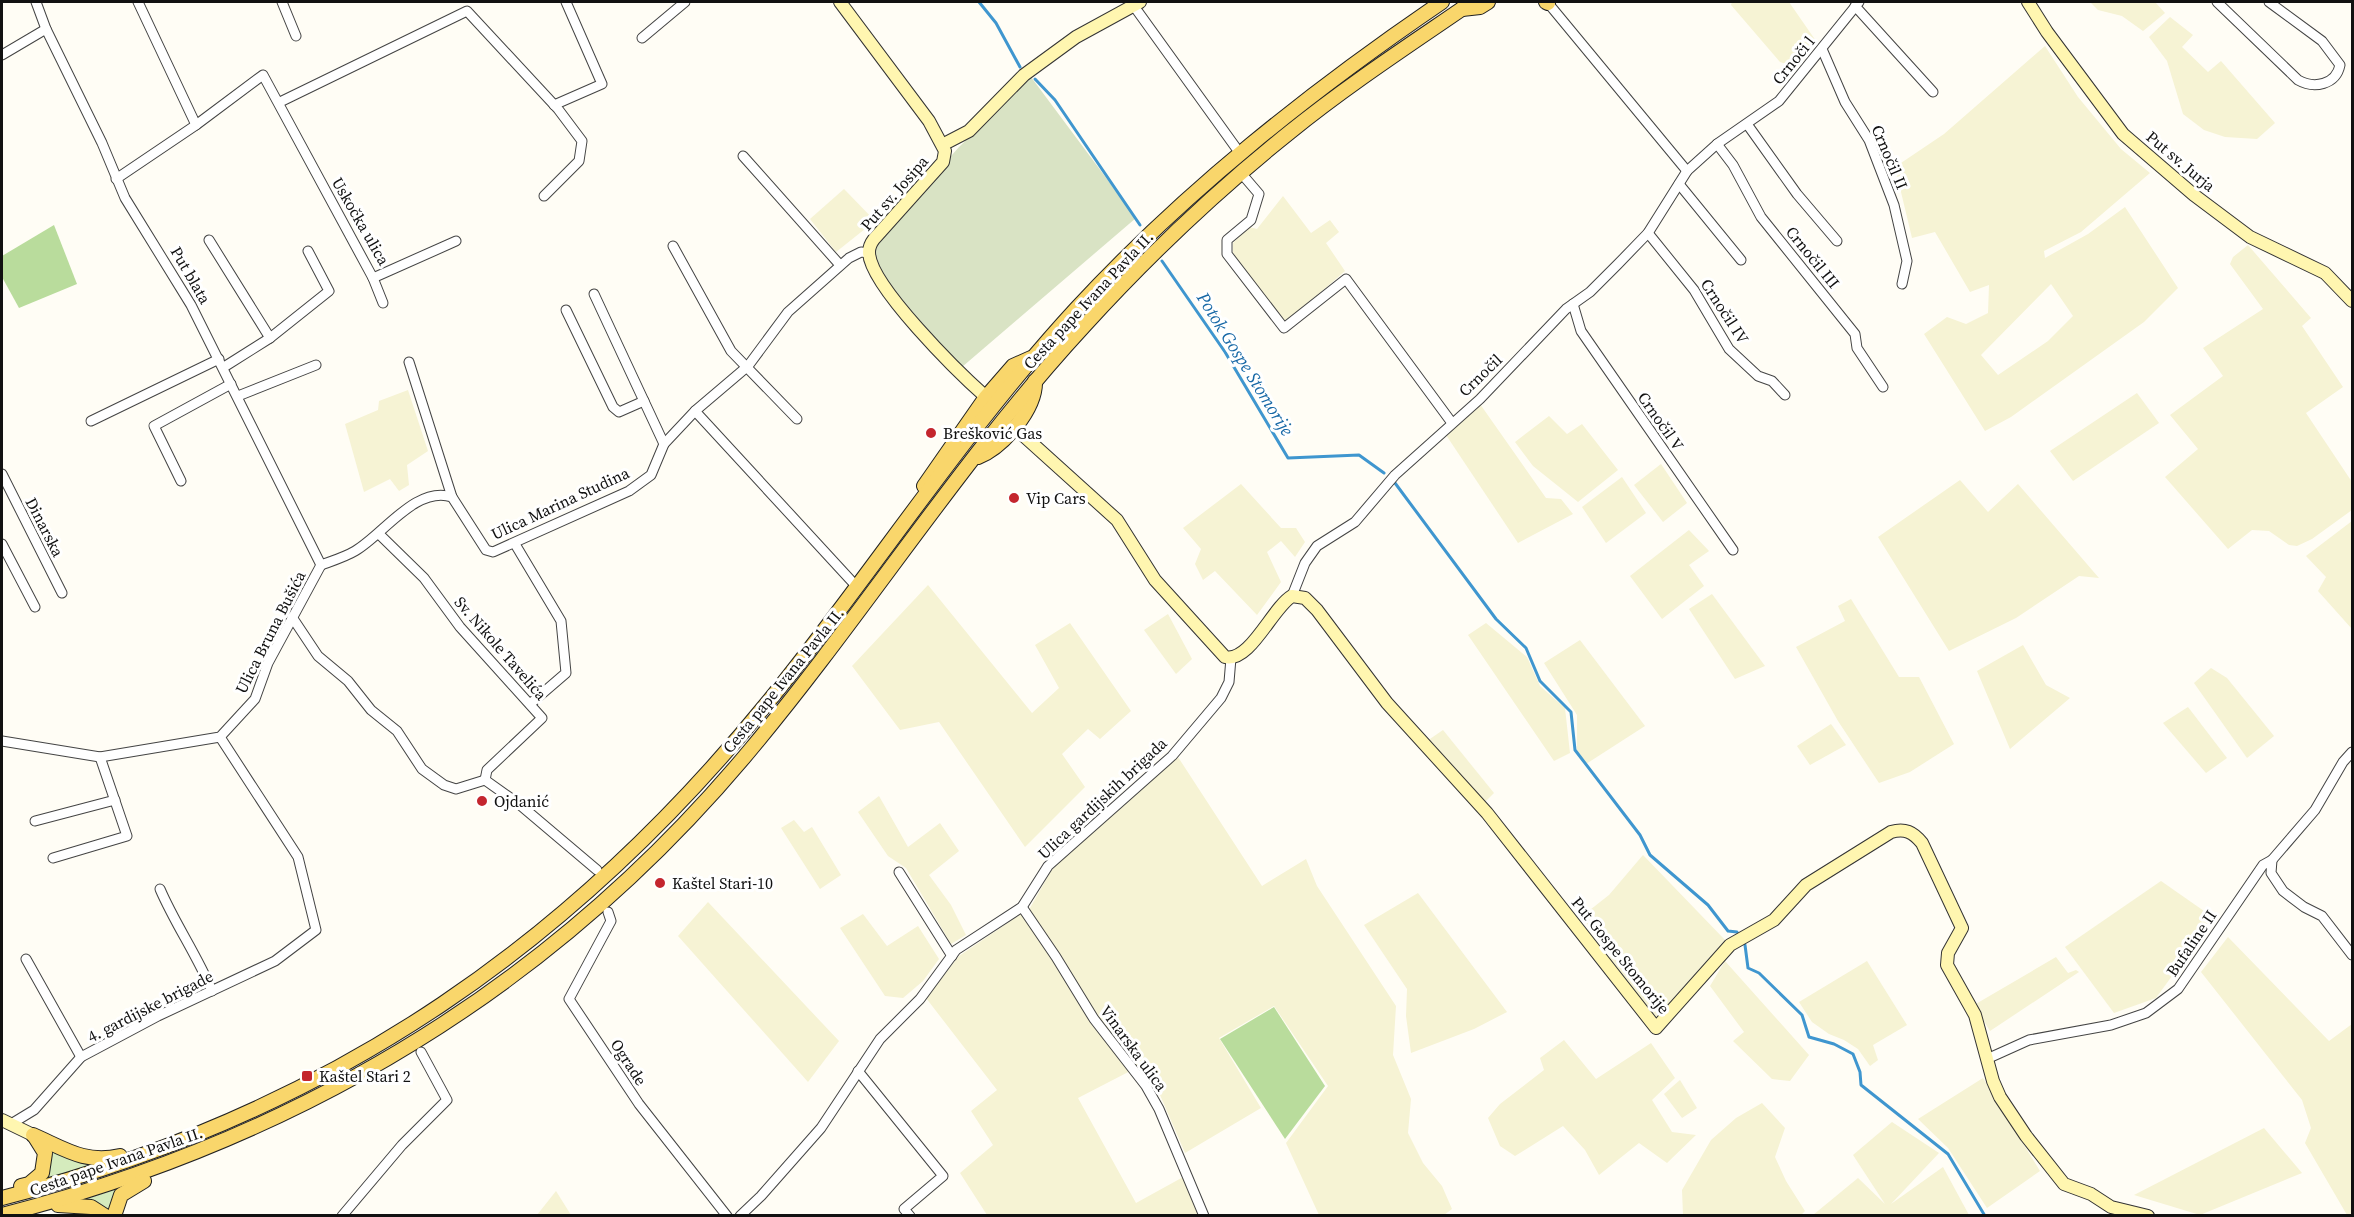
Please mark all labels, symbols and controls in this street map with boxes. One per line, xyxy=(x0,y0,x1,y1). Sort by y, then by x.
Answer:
street label: Crnoči l xyxy=(1767,31,1819,89)
street label: Crnočil II xyxy=(1867,121,1913,193)
street label: Put sv. Jurja xyxy=(2142,126,2221,197)
street label: Put sv. Josipa xyxy=(855,150,933,235)
street label: Uskočka ulica xyxy=(327,173,395,270)
street label: Crnočil III xyxy=(1781,221,1845,293)
street label: Cesta pape Ivana Pavla II. xyxy=(1018,226,1158,374)
street label: Put blata xyxy=(166,242,217,308)
street label: Crnočil IV xyxy=(1696,274,1754,348)
water label: Potok Gospe Stomorije xyxy=(1191,286,1300,441)
street label: Crnočil xyxy=(1453,349,1507,401)
street label: Crnočil V xyxy=(1633,387,1689,455)
place label: Brešković Gas xyxy=(943,422,1042,444)
marker: Brešković Gas xyxy=(924,426,938,440)
street label: Ulica Marina Studina xyxy=(487,461,633,545)
place label: Vip Cars xyxy=(1026,487,1086,509)
marker: Vip Cars xyxy=(1007,491,1021,505)
street label: Dinarska xyxy=(21,493,70,561)
street label: Ulica Bruna Bušića xyxy=(229,566,311,697)
street label: Sv. Nikole Tavelića xyxy=(450,591,553,705)
street label: Cesta pape Ivana Pavla II. xyxy=(717,603,849,757)
street label: Ulica gardijskih brigada xyxy=(1033,732,1172,864)
place label: Ojdanić xyxy=(494,790,549,812)
marker: Ojdanić xyxy=(475,794,489,808)
place label: Kaštel Stari-10 xyxy=(672,872,773,894)
marker: Kaštel Stari-10 xyxy=(653,876,667,890)
street label: Put Gospe Stomorije xyxy=(1567,892,1675,1018)
street label: Bufaline II xyxy=(2161,905,2221,981)
street label: 4. gardijske brigade xyxy=(83,965,217,1047)
street label: Vinarska ulica xyxy=(1095,1000,1173,1096)
street label: Ograde xyxy=(606,1034,652,1090)
place label: Kaštel Stari 2 xyxy=(319,1065,411,1087)
marker: Kaštel Stari 2 xyxy=(300,1069,314,1083)
street label: Cesta pape Ivana Pavla II. xyxy=(27,1121,205,1201)

